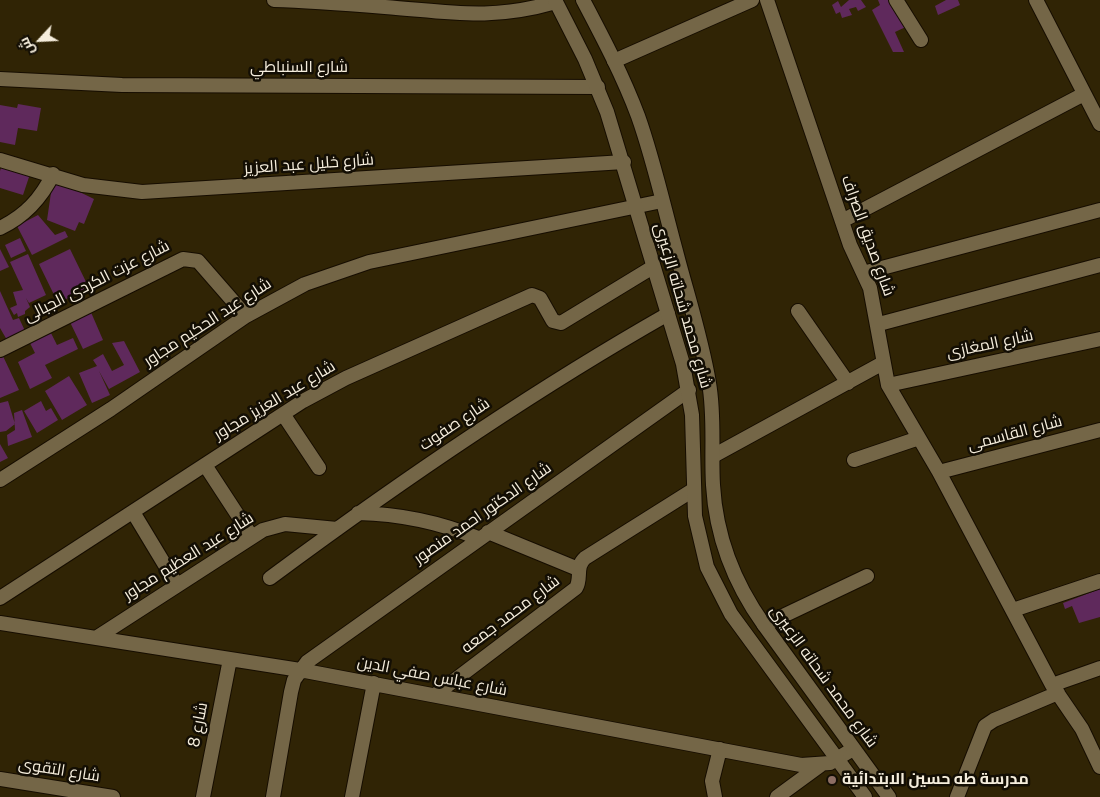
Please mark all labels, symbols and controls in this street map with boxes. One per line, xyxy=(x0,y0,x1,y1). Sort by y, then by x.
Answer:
north arrow xyxy=(15,15,65,65)
text: ش xyxy=(14,34,39,59)
street label: شارع السنباطي xyxy=(250,58,348,78)
street label: شارع خليل عبد العزيز xyxy=(243,151,375,179)
street label: شارع صديق الصراف xyxy=(836,173,898,299)
street label: شارع محمد شحاته الزعيرى xyxy=(649,221,715,391)
street label: شارع عزت الكردى الجبالى xyxy=(21,237,173,327)
street label: شارع عبد الحكيم مجاور xyxy=(141,275,275,371)
street label: شارع المغازى xyxy=(945,326,1035,364)
street label: شارع عبد العزيز مجاور xyxy=(211,357,339,445)
street label: شارع صفوت xyxy=(416,395,494,455)
street label: شارع القاسمى xyxy=(966,412,1064,456)
street label: شارع الدكتور احمد منصور xyxy=(410,459,556,569)
street label: شارع عبد العظيم مجاور xyxy=(120,509,258,605)
street label: شارع محمد جمعه xyxy=(458,572,564,658)
street label: شارع محمد شحاته الزعيرى xyxy=(765,602,881,752)
street label: شارع عباس صفي الدين xyxy=(355,653,509,701)
street label: شارع 8 xyxy=(185,701,213,749)
street label: شارع التقوى xyxy=(17,755,101,787)
place label: مدرسة طه حسين الابتدائية xyxy=(842,770,1029,790)
marker: مدرسة طه حسين الابتدائية xyxy=(826,774,838,786)

